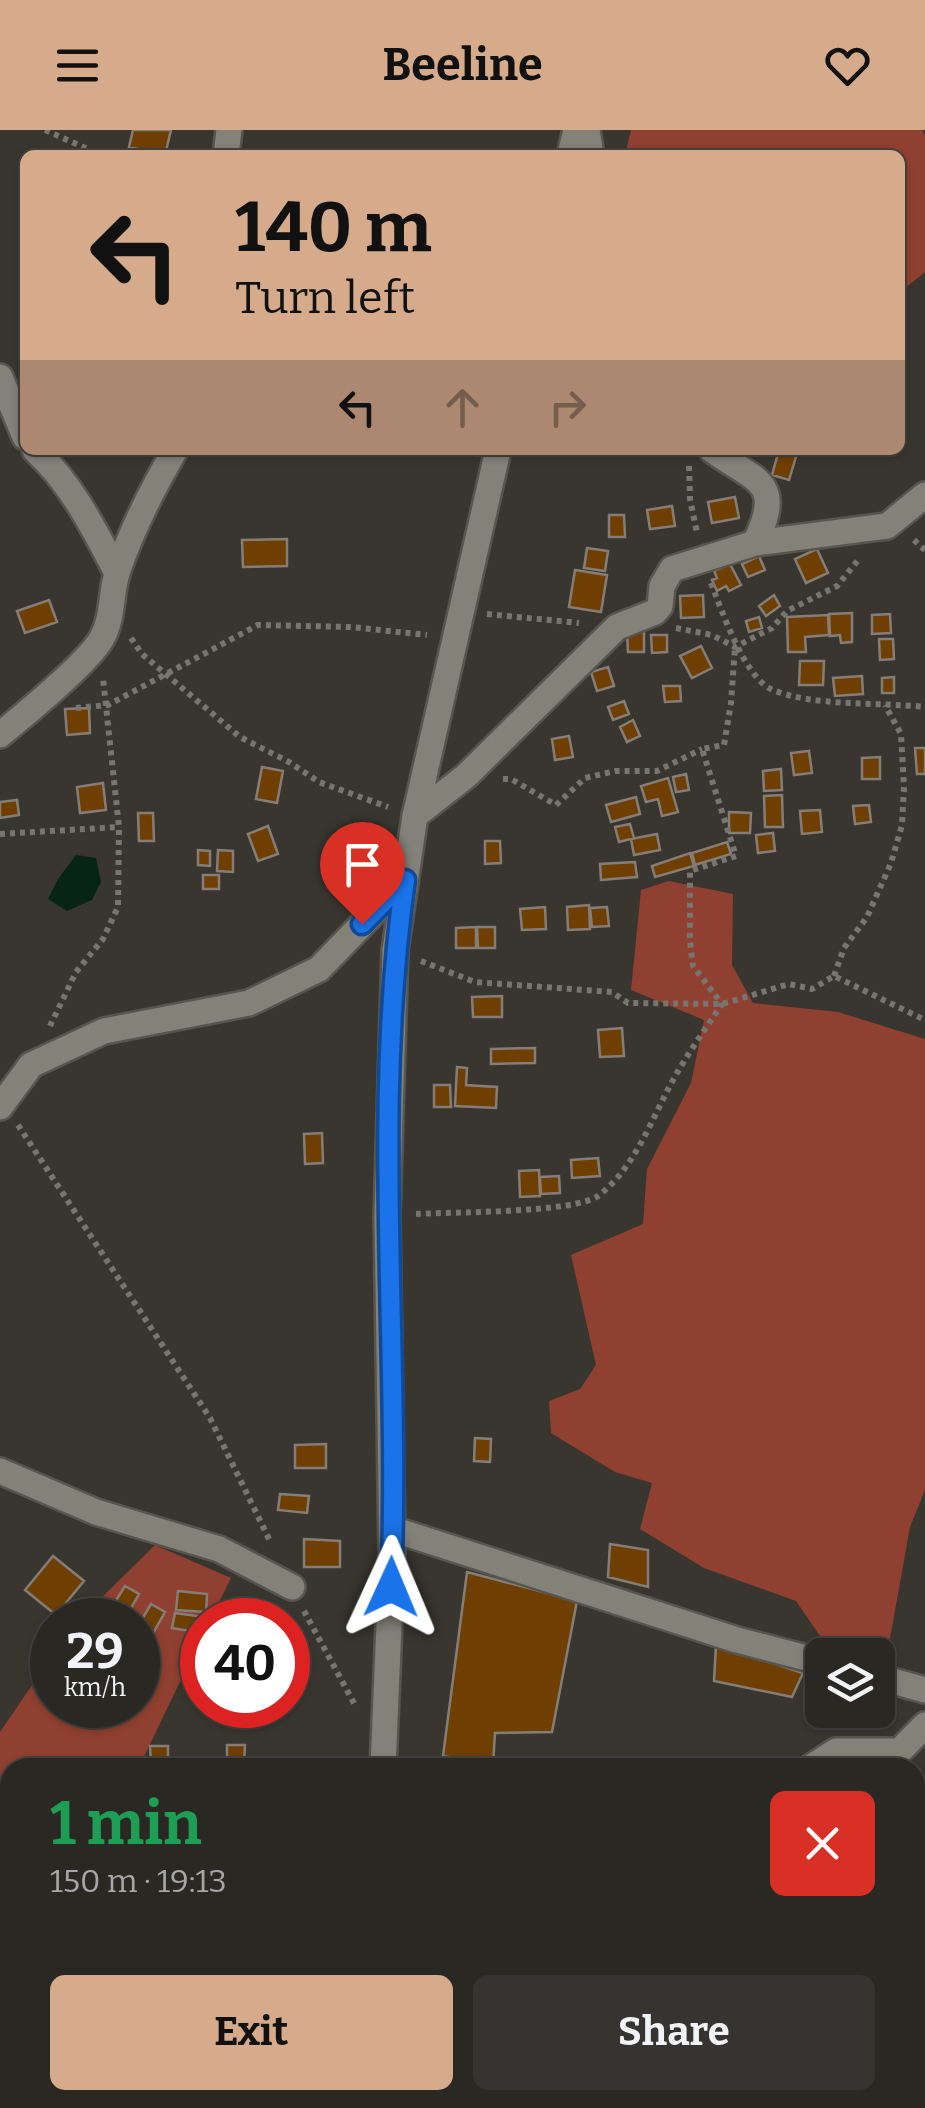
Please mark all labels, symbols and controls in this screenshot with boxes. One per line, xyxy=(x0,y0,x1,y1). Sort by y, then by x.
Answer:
icon: menu xyxy=(50,38,105,93)
text: Beeline xyxy=(382,38,543,92)
icon: heart xyxy=(820,38,875,93)
text: 140 m xyxy=(235,186,432,270)
icon: left xyxy=(70,190,200,320)
text: Turn left xyxy=(235,271,415,325)
icon: left xyxy=(330,380,385,435)
icon: ahead xyxy=(435,380,490,435)
icon: right xyxy=(540,380,595,435)
pin xyxy=(320,822,405,925)
icon: arrive xyxy=(335,837,390,892)
position arrow xyxy=(339,1535,443,1639)
speed limit sign: 40 xyxy=(180,1598,310,1728)
text: 29 xyxy=(66,1621,124,1681)
map controls xyxy=(805,1638,895,1728)
button: layers xyxy=(805,1638,895,1728)
text: km/h xyxy=(64,1673,126,1703)
text: 1 min xyxy=(50,1788,202,1860)
button: close xyxy=(770,1791,875,1896)
text: 150 m · 19:13 xyxy=(50,1862,227,1900)
button: Exit xyxy=(50,1975,453,2090)
button: Share xyxy=(473,1975,875,2090)

